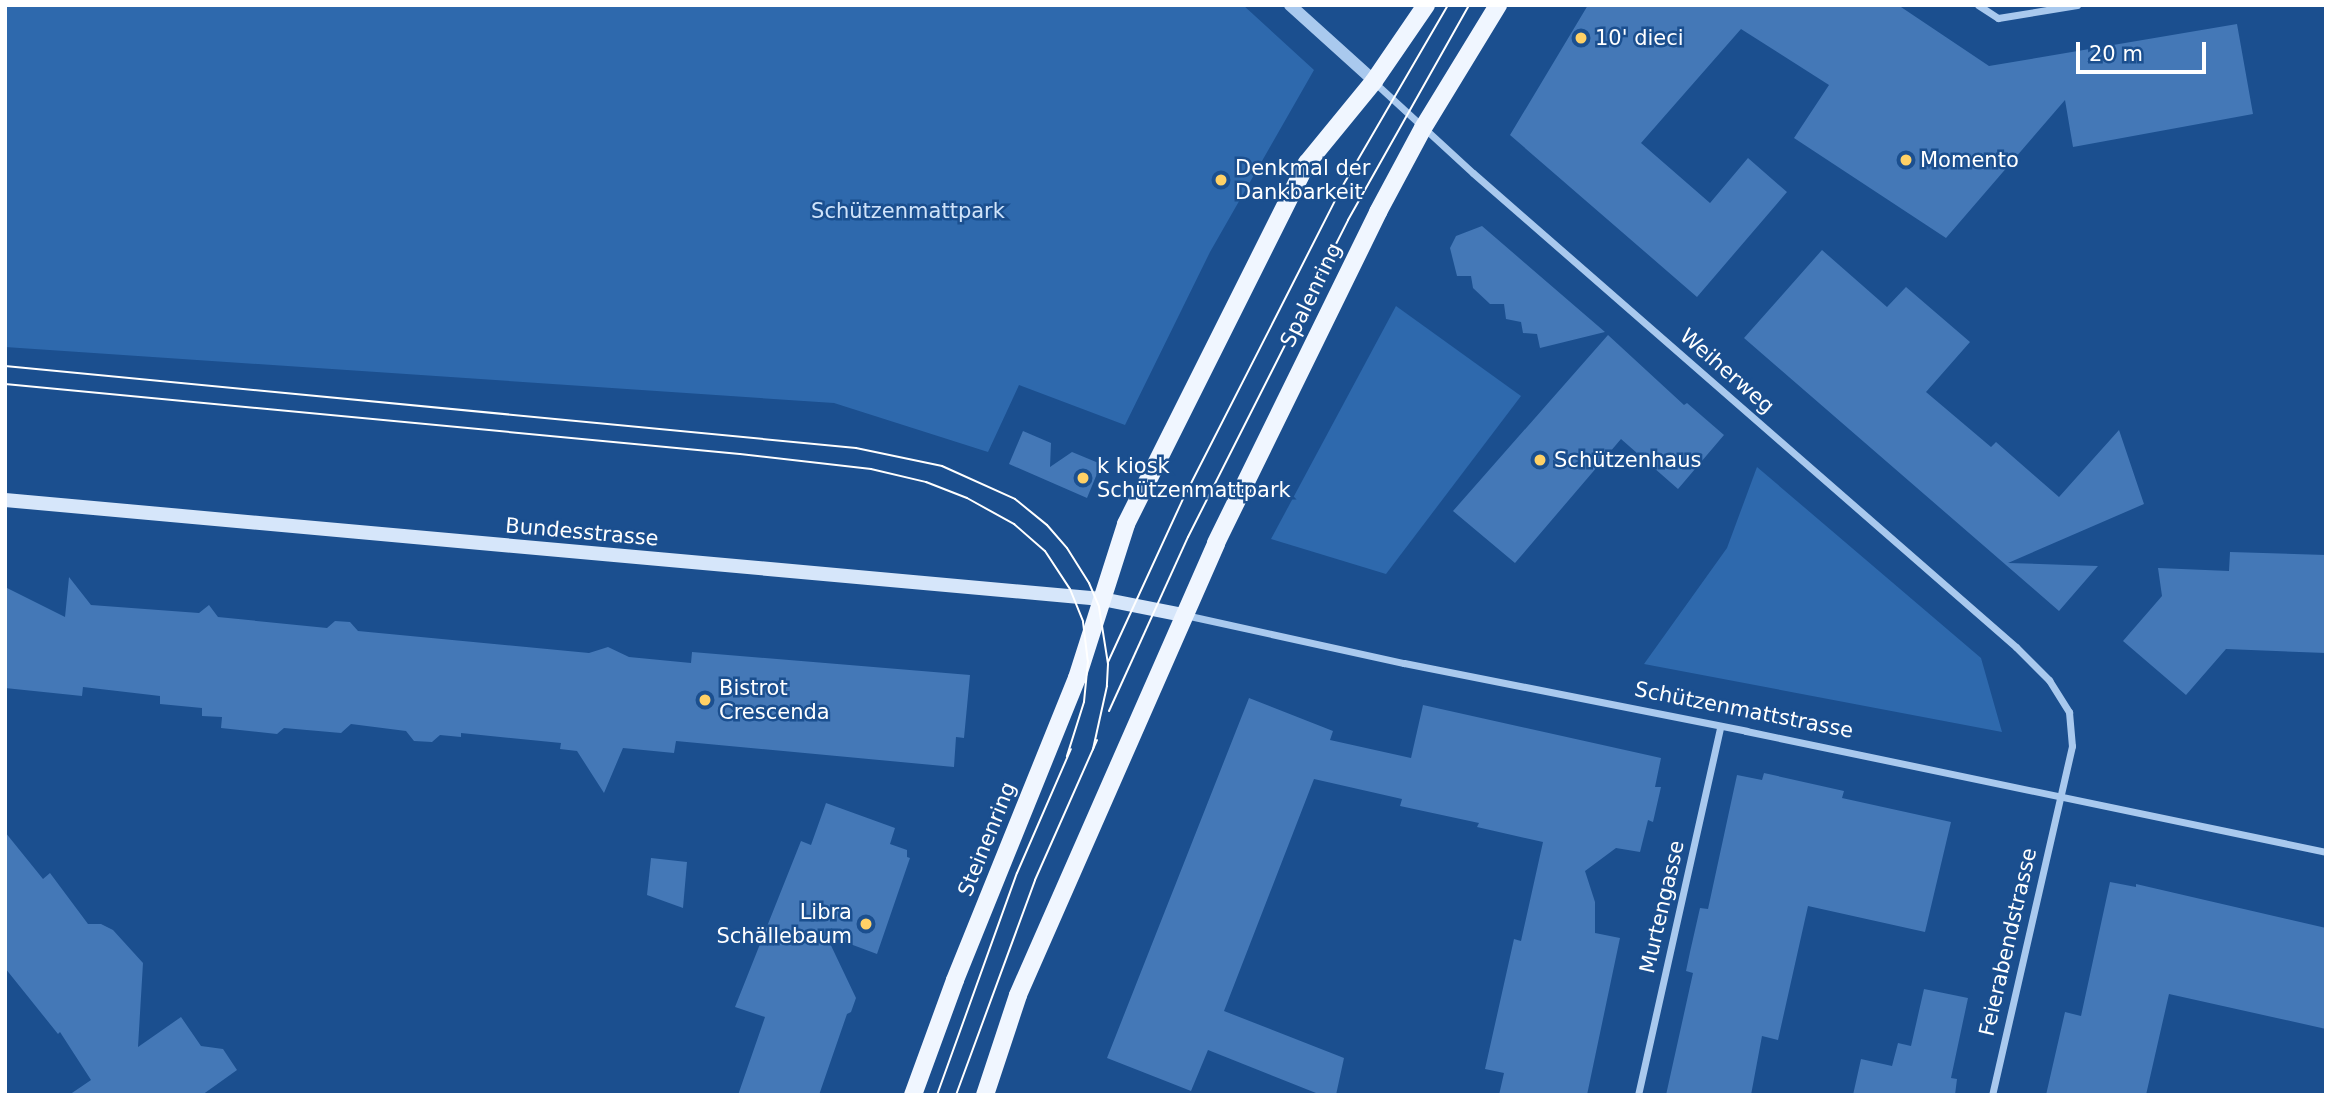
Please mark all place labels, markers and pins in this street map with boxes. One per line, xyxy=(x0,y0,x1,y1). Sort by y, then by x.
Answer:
place label: 10' dieci xyxy=(1595,25,1684,51)
marker: 10' dieci xyxy=(1573,30,1589,46)
place label: Momento xyxy=(1920,147,2019,173)
marker: Momento xyxy=(1898,152,1914,168)
place label: Denkmal der Dankbarkeit xyxy=(1235,155,1370,205)
marker: Denkmal der Dankbarkeit xyxy=(1213,172,1229,188)
place label: Schützenhaus xyxy=(1554,447,1701,473)
marker: Schützenhaus xyxy=(1532,452,1548,468)
place label: k kiosk Schützenmattpark xyxy=(1097,453,1291,503)
marker: k kiosk Schützenmattpark xyxy=(1075,470,1091,486)
place label: Bistrot Crescenda xyxy=(719,675,830,725)
marker: Bistrot Crescenda xyxy=(697,692,713,708)
place label: Libra Schällebaum xyxy=(716,899,852,949)
marker: Libra Schällebaum xyxy=(858,916,874,932)

